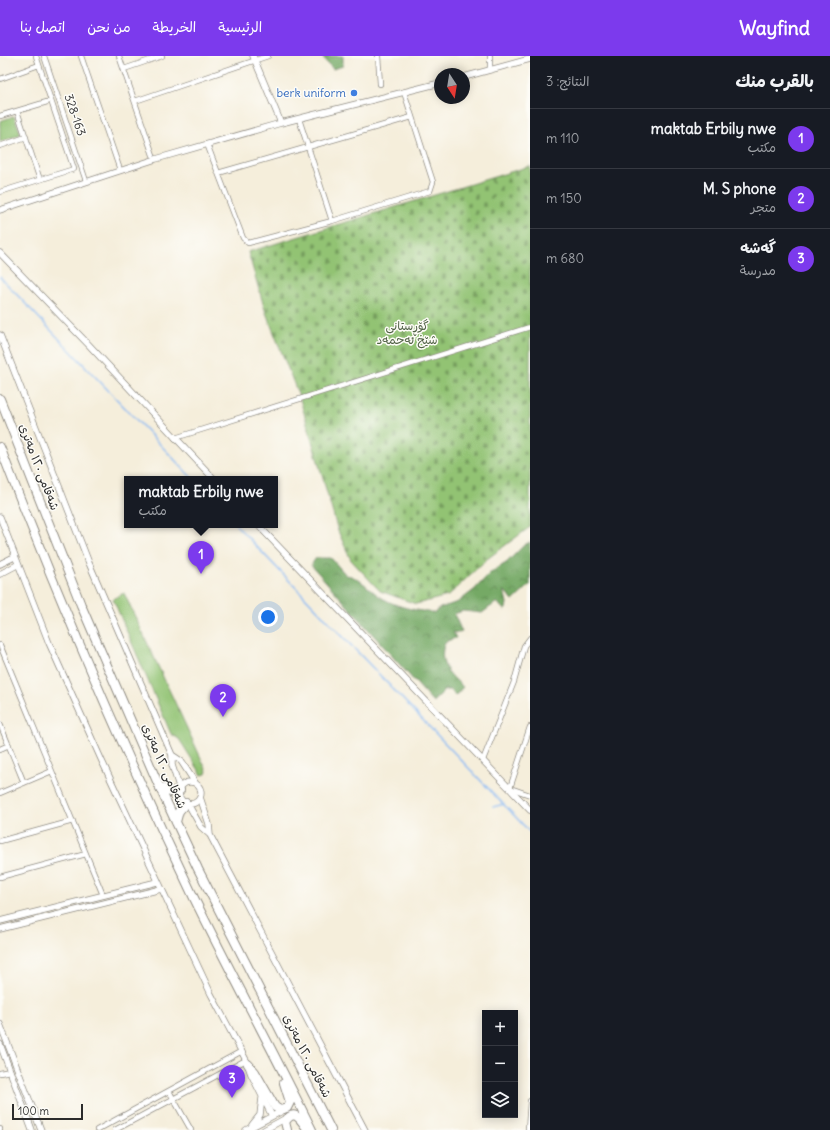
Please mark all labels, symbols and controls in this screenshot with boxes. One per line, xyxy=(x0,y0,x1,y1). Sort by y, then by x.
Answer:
text: Wayfind xyxy=(739,16,810,40)
text: اتصل بنا xyxy=(20,18,65,36)
text: من نحن xyxy=(87,18,131,36)
text: الخريطة xyxy=(153,18,196,36)
text: الرئيسية xyxy=(218,18,262,36)
north arrow xyxy=(434,68,470,104)
text: بالقرب منك xyxy=(735,70,814,92)
text: النتائج: 3 xyxy=(546,73,589,90)
place label: berk uniform xyxy=(276,85,346,100)
marker: berk uniform xyxy=(349,88,359,98)
street label: 328-163 xyxy=(61,92,90,138)
text: maktab Erbily nwe xyxy=(651,119,776,138)
text: 110 m xyxy=(546,130,579,147)
text: 1 xyxy=(798,130,804,147)
text: مكتب xyxy=(748,139,776,156)
text: M. S phone xyxy=(703,179,776,198)
text: 150 m xyxy=(546,190,582,207)
text: 2 xyxy=(797,190,805,207)
text: متجر xyxy=(751,199,776,216)
text: گەشە xyxy=(740,238,776,257)
text: 680 m xyxy=(546,250,584,267)
text: 3 xyxy=(797,250,805,267)
text: مدرسة xyxy=(740,262,776,279)
park label: گۆڕستانی شێخ ئەحمەد xyxy=(377,318,437,349)
street label: شەقامی ١٢٠ مەتری xyxy=(15,421,63,513)
popup xyxy=(124,476,278,528)
text: maktab Erbily nwe xyxy=(138,482,264,501)
text: مكتب xyxy=(138,502,167,519)
pin: 1 xyxy=(188,541,214,574)
your location xyxy=(258,607,278,627)
pin: 2 xyxy=(210,684,236,717)
street label: شەقامی ١٢٠ مەتری xyxy=(138,721,190,811)
map controls xyxy=(482,1010,518,1118)
button: + xyxy=(482,1010,518,1046)
street label: شەقامی ١٢٠ مەتری xyxy=(279,1012,335,1100)
button: − xyxy=(482,1046,518,1082)
pin: 3 xyxy=(219,1065,245,1098)
button: layers xyxy=(482,1082,518,1118)
scale bar xyxy=(12,1102,83,1121)
text: 100 m xyxy=(18,1104,49,1118)

